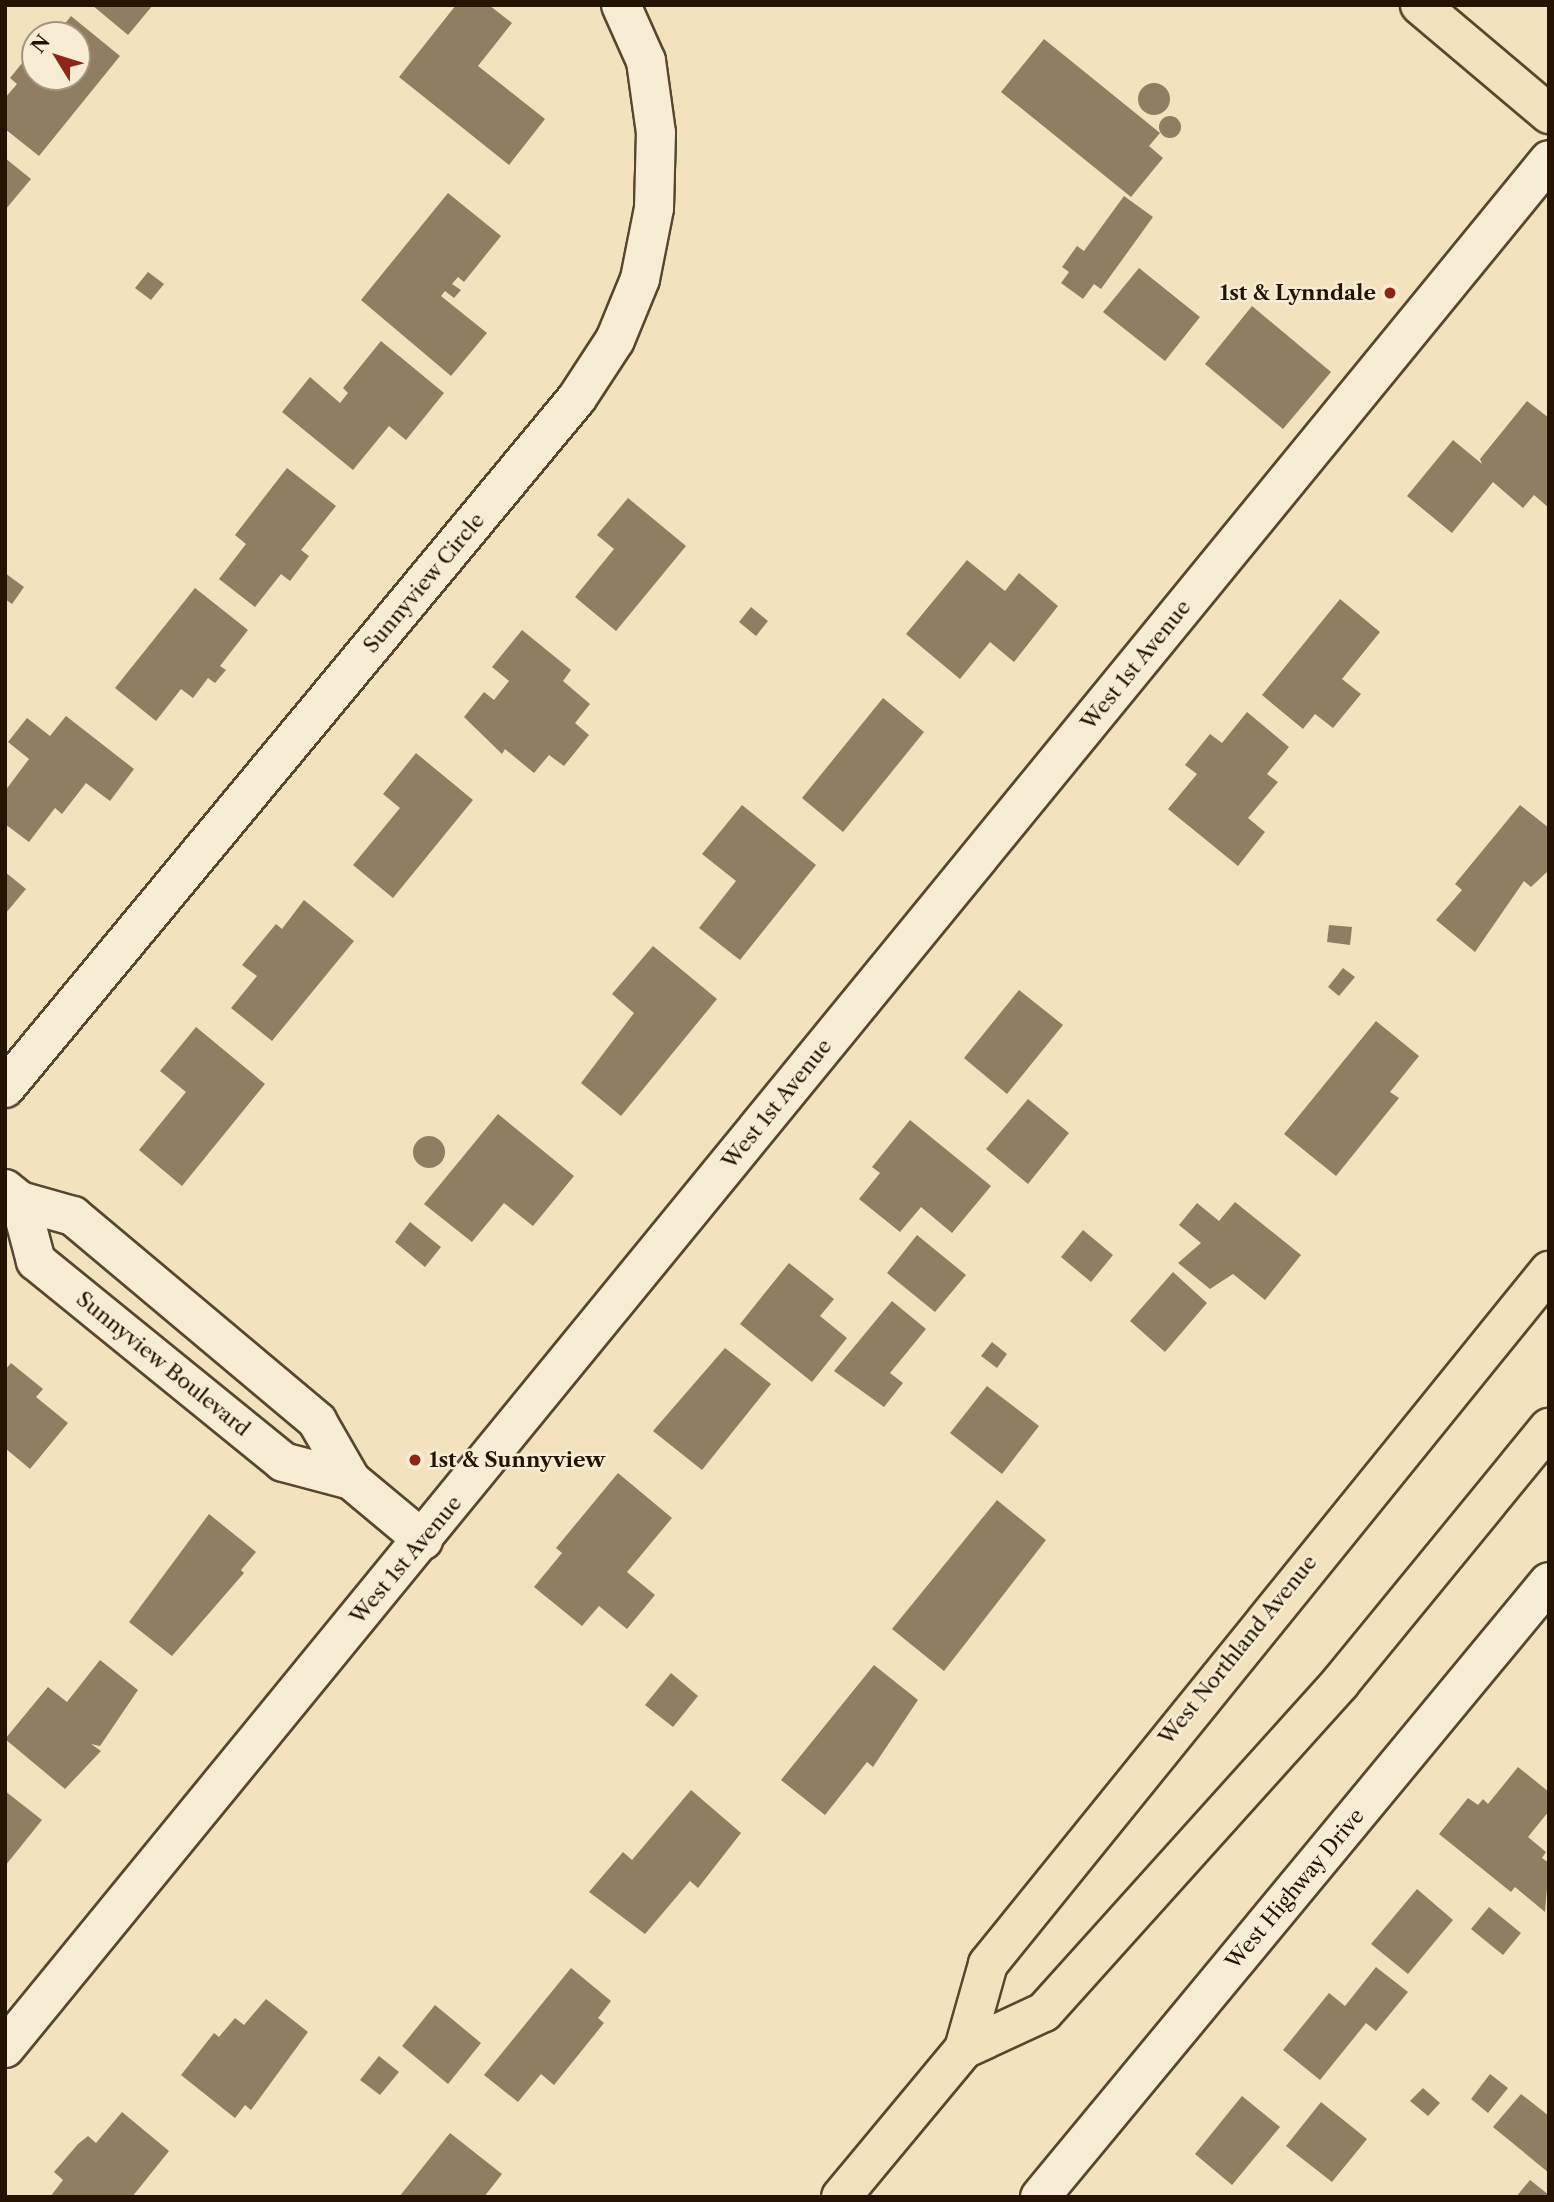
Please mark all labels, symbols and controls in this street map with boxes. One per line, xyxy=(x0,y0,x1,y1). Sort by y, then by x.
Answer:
north arrow xyxy=(21,21,91,91)
text: N xyxy=(26,30,55,58)
place label: 1st & Lynndale xyxy=(1220,280,1376,306)
marker: 1st & Lynndale xyxy=(1382,285,1398,301)
street label: Sunnyview Circle xyxy=(358,508,490,658)
street label: West 1st Avenue xyxy=(1076,595,1196,735)
street label: West 1st Avenue xyxy=(717,1034,837,1174)
street label: Sunnyview Boulevard xyxy=(71,1286,255,1442)
place label: 1st & Sunnyview xyxy=(429,1447,605,1473)
marker: 1st & Sunnyview xyxy=(407,1452,423,1468)
street label: West 1st Avenue xyxy=(345,1490,467,1630)
street label: West Northland Avenue xyxy=(1153,1550,1323,1750)
street label: West Highway Drive xyxy=(1220,1803,1370,1975)

